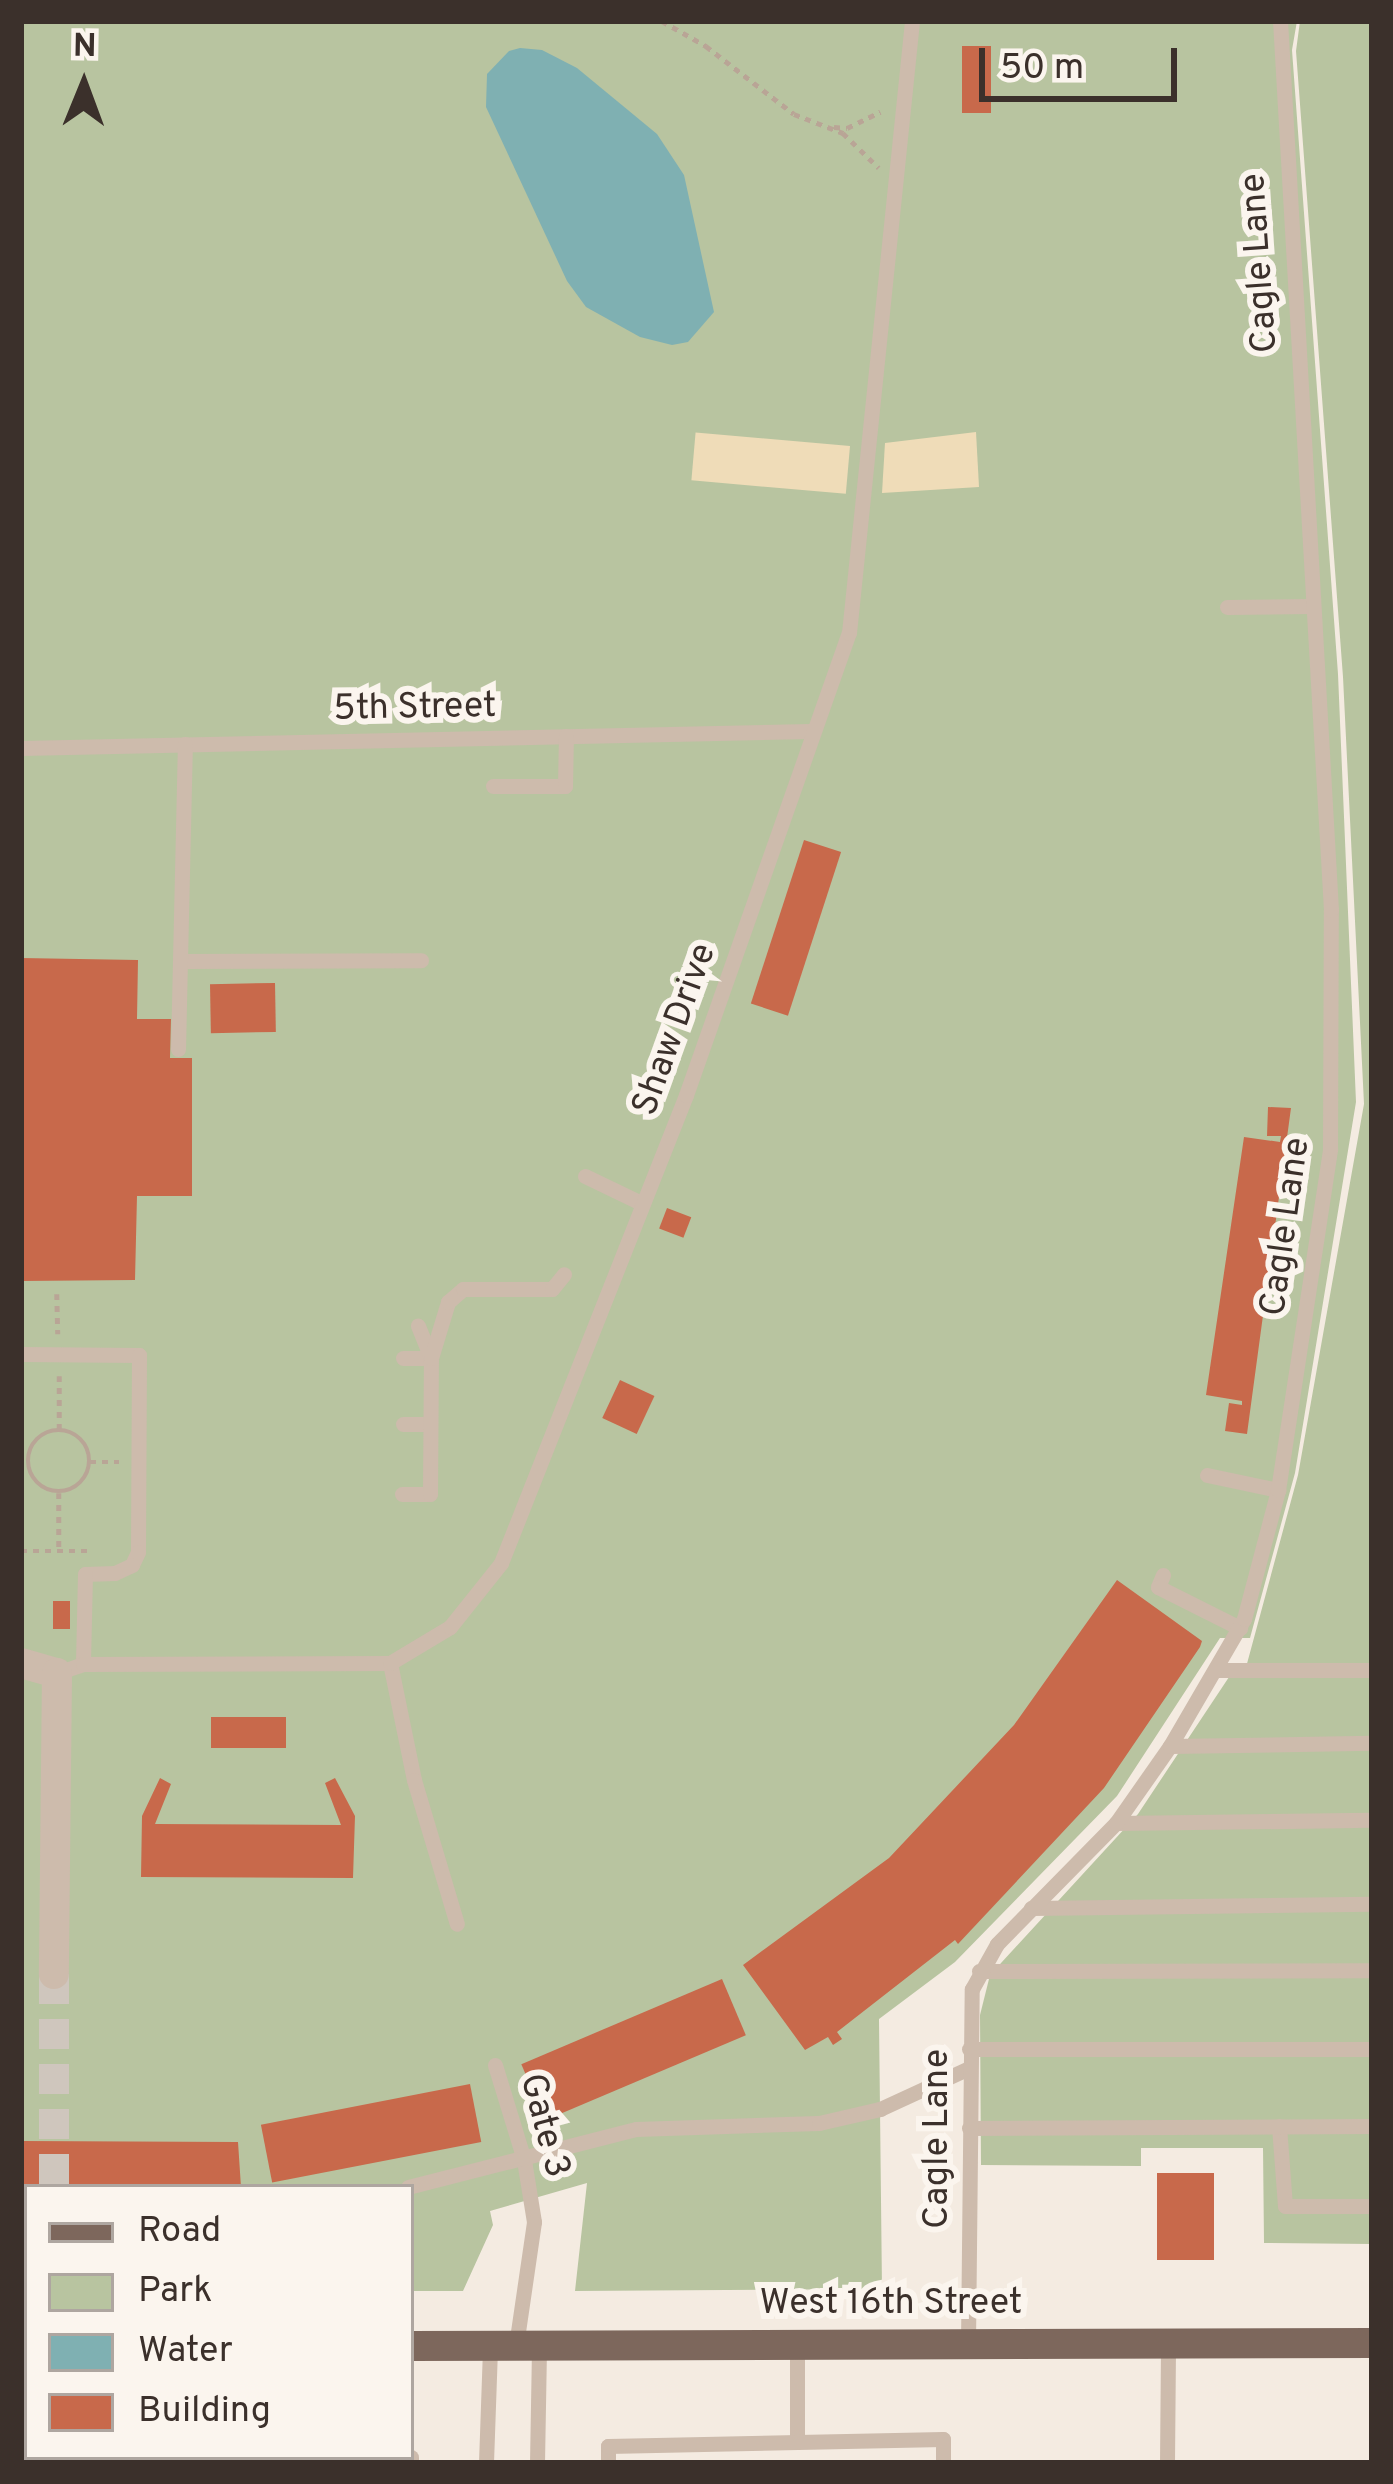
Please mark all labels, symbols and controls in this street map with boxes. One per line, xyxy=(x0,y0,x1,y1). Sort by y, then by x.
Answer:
north arrow xyxy=(24,24,144,144)
scale bar xyxy=(985,24,1183,98)
text: N xyxy=(72,27,97,69)
text: 50 m xyxy=(1000,46,1084,92)
street label: Cagle Lane xyxy=(1233,172,1289,354)
street label: 5th Street xyxy=(333,686,497,732)
street label: Shaw Drive xyxy=(625,938,727,1122)
street label: Cagle Lane xyxy=(1253,1135,1321,1319)
street label: Cagle Lane xyxy=(917,2049,961,2229)
street label: Gate 3 xyxy=(508,2069,578,2183)
legend xyxy=(24,2184,414,2460)
text: Road xyxy=(138,2209,221,2255)
text: Park xyxy=(138,2269,212,2315)
street label: West 16th Street xyxy=(760,2283,1022,2327)
text: Water xyxy=(138,2329,233,2375)
text: Building xyxy=(138,2389,271,2435)

